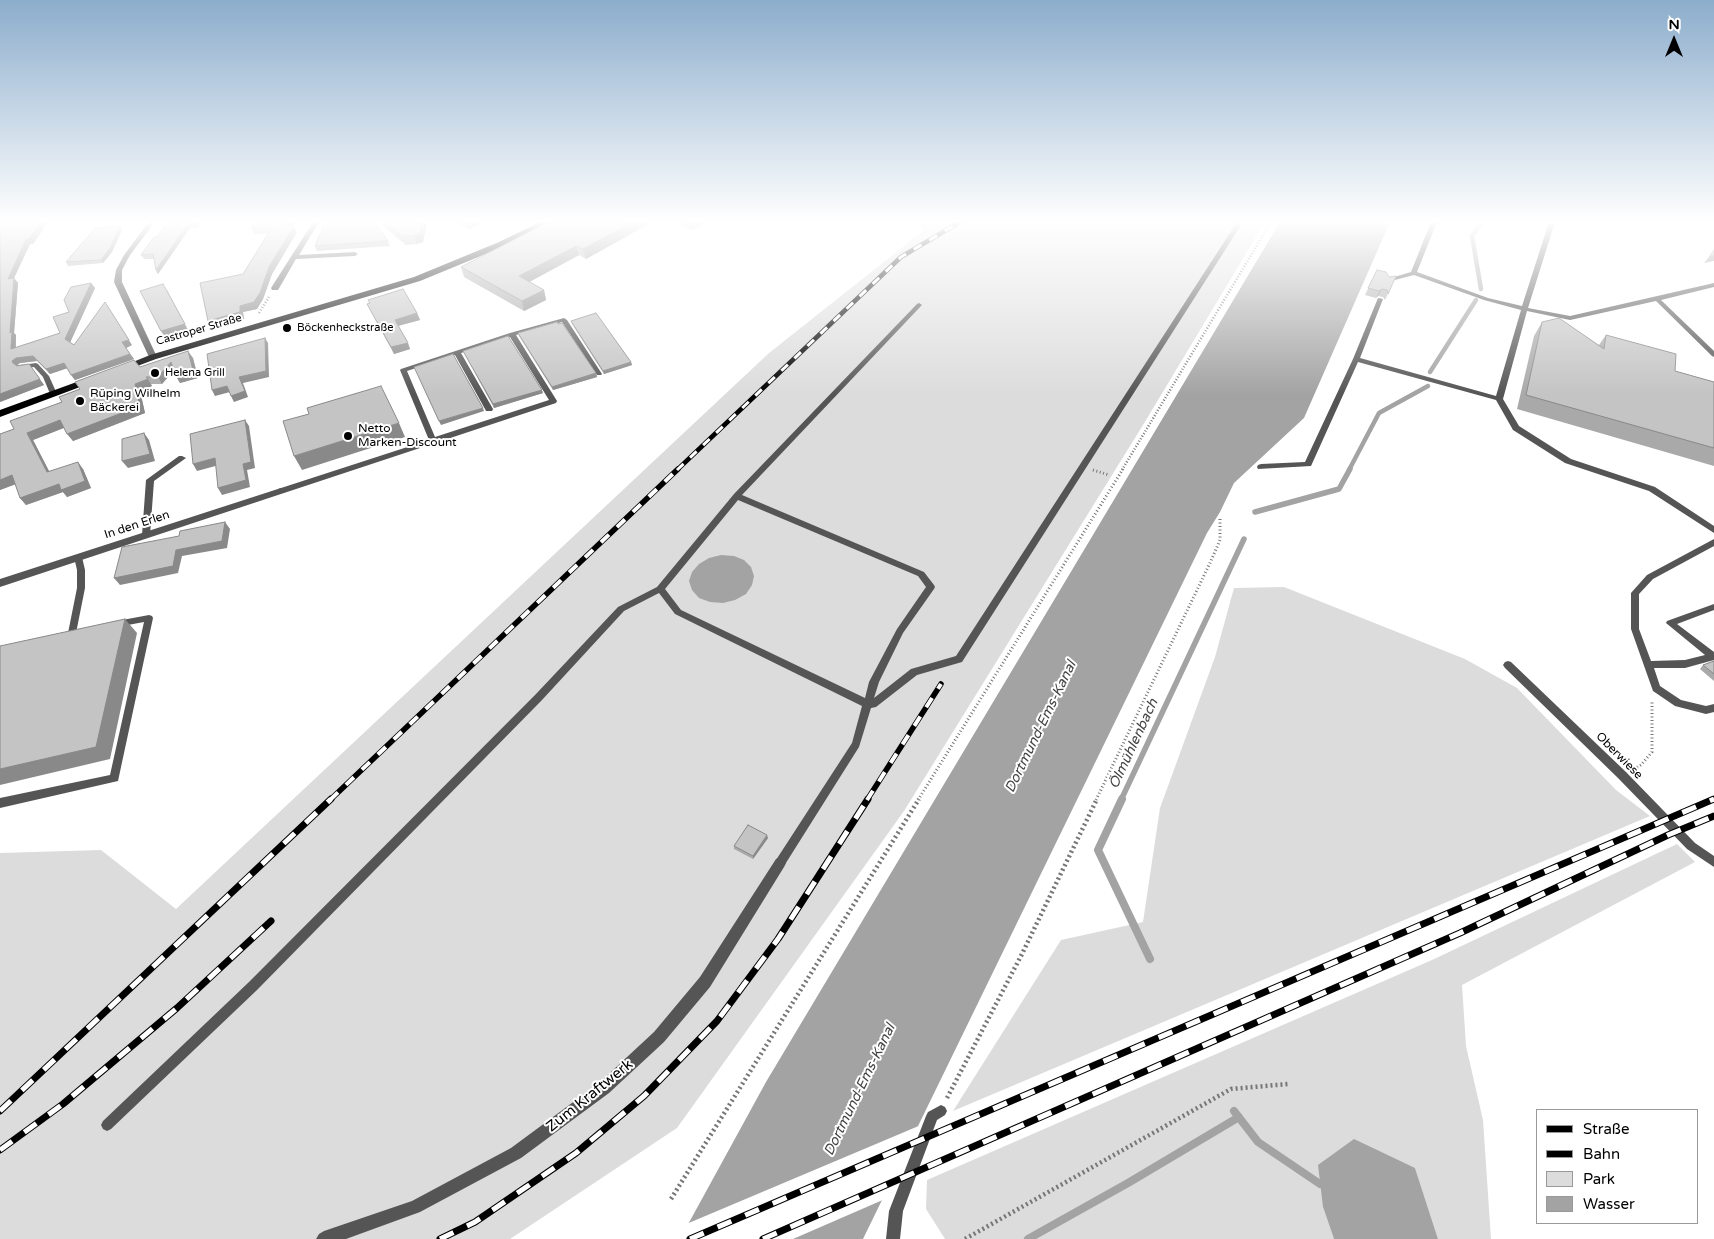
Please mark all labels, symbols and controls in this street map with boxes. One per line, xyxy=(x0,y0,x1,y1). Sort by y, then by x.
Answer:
north arrow xyxy=(1649,15,1699,65)
text: N xyxy=(1668,16,1680,33)
street label: Castroper Straße xyxy=(155,311,243,349)
place label: Böckenheckstraße xyxy=(297,321,393,335)
marker: Böckenheckstraße xyxy=(281,322,293,334)
place label: Helena Grill xyxy=(165,366,225,380)
marker: Helena Grill xyxy=(149,367,161,379)
place label: Rüping Wilhelm Bäckerei xyxy=(90,387,181,415)
marker: Rüping Wilhelm Bäckerei xyxy=(74,395,86,407)
place label: Netto Marken-Discount xyxy=(358,422,457,450)
marker: Netto Marken-Discount xyxy=(342,430,354,442)
street label: In den Erlen xyxy=(103,508,171,542)
water label: Dortmund-Ems-Kanal xyxy=(1002,658,1080,796)
water label: Ölmühlenbach xyxy=(1106,696,1162,792)
street label: Oberwiese xyxy=(1593,730,1645,782)
water label: Dortmund-Ems-Kanal xyxy=(821,1021,899,1159)
street label: Zum Kraftwerk xyxy=(543,1056,637,1136)
legend xyxy=(1536,1109,1699,1224)
text: Straße xyxy=(1583,1120,1629,1138)
text: Bahn xyxy=(1583,1145,1620,1163)
text: Park xyxy=(1583,1170,1615,1188)
text: Wasser xyxy=(1583,1195,1635,1213)

